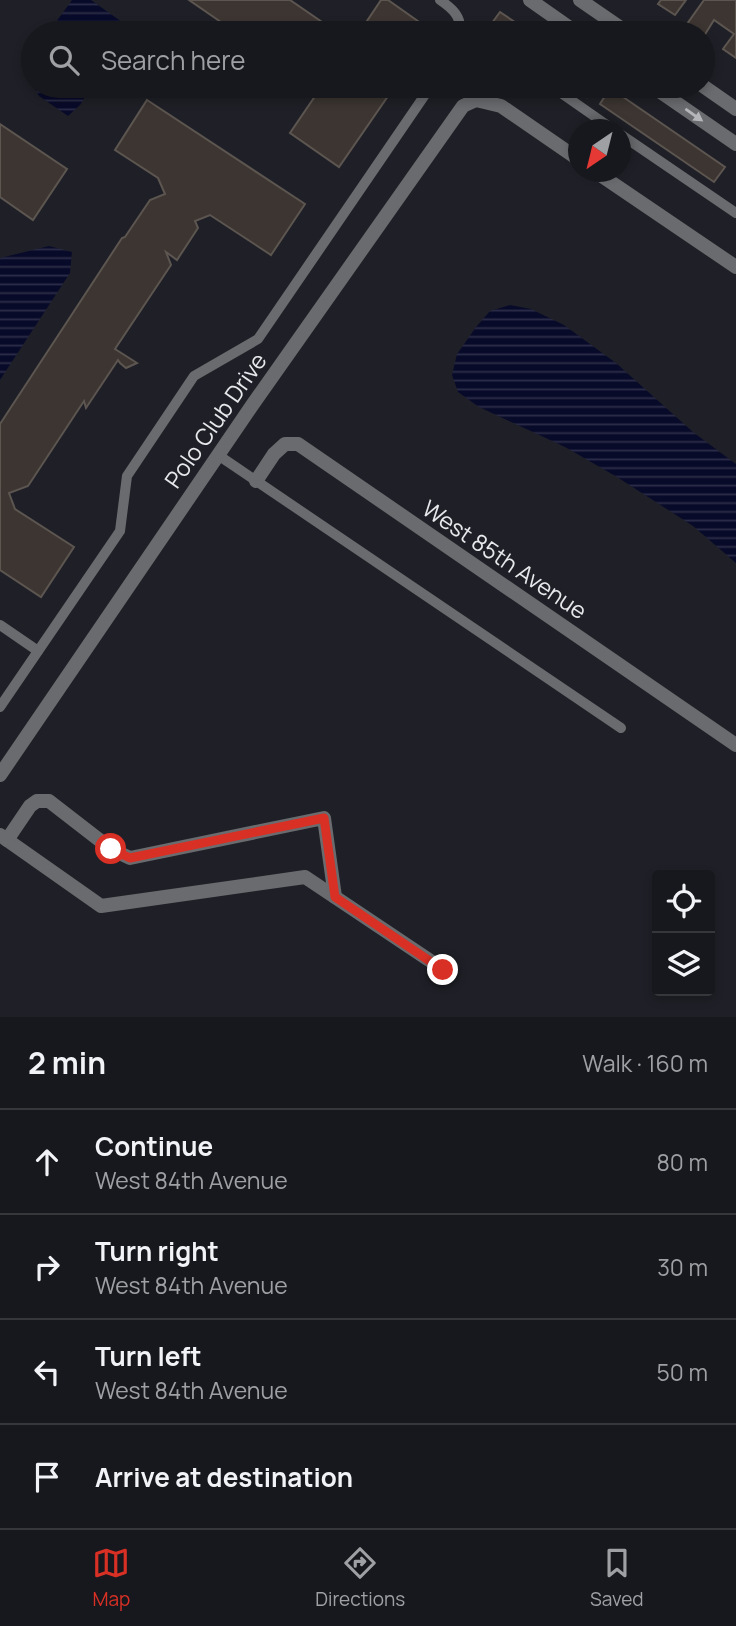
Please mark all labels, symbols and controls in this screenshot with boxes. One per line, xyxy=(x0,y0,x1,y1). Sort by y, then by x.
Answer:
search box xyxy=(21,21,715,98)
icon: search xyxy=(45,41,83,79)
text: Search here xyxy=(101,42,246,78)
one-way arrow xyxy=(685,108,703,122)
north arrow xyxy=(568,119,631,182)
street label: Polo Club Drive xyxy=(156,346,274,494)
street label: West 85th Avenue xyxy=(416,492,594,626)
route start xyxy=(95,833,126,864)
map controls xyxy=(652,870,715,996)
button: locate xyxy=(652,870,715,933)
button: layers xyxy=(652,933,715,996)
route end xyxy=(427,954,458,985)
text: 2 min xyxy=(28,1042,106,1083)
text: Walk · 160 m xyxy=(582,1047,708,1079)
text: Continue xyxy=(95,1128,213,1164)
icon: ahead xyxy=(28,1143,66,1181)
text: 80 m xyxy=(657,1146,708,1178)
text: West 84th Avenue xyxy=(95,1164,288,1196)
text: Turn right xyxy=(95,1233,219,1269)
icon: right xyxy=(28,1248,66,1286)
text: 30 m xyxy=(657,1251,708,1283)
text: West 84th Avenue xyxy=(95,1269,288,1301)
text: Turn left xyxy=(95,1338,202,1374)
icon: left xyxy=(28,1353,66,1391)
text: 50 m xyxy=(657,1356,708,1388)
text: West 84th Avenue xyxy=(95,1374,288,1406)
icon: arrive xyxy=(28,1458,66,1496)
text: Arrive at destination xyxy=(95,1459,353,1495)
tab: Map xyxy=(92,1544,130,1612)
tab: Directions xyxy=(315,1544,405,1612)
tab: Saved xyxy=(590,1544,644,1612)

